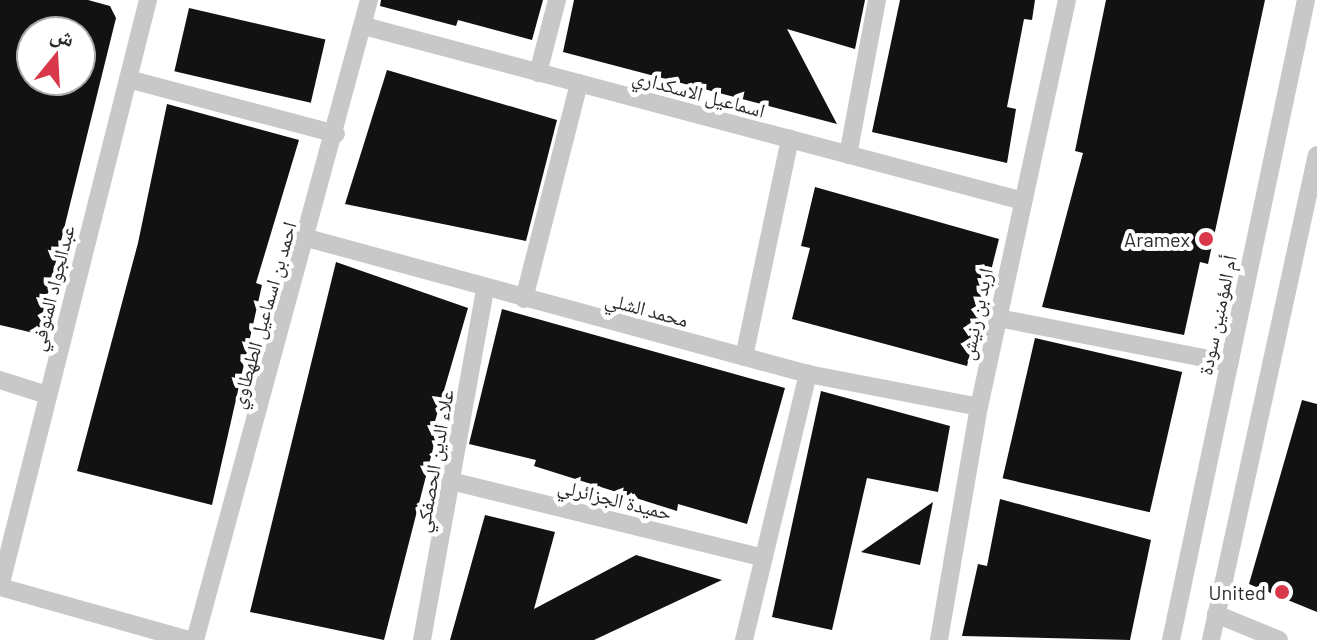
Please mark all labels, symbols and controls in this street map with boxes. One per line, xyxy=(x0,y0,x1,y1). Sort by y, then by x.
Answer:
north arrow xyxy=(16,16,96,96)
text: ش xyxy=(48,19,78,51)
street label: اسماعيل الاسكداري xyxy=(630,64,768,122)
street label: احمد بن اسماعيل الطهطاوي xyxy=(225,219,301,411)
street label: عبدالجواد المنوفي xyxy=(25,223,79,353)
place label: Aramex xyxy=(1124,227,1190,251)
marker: Aramex xyxy=(1197,230,1215,248)
street label: أم المؤمنين سودة xyxy=(1193,253,1241,377)
street label: اربد بن رنيش xyxy=(955,266,997,362)
street label: محمد الشلي xyxy=(603,286,691,332)
street label: علاء الدين الحصفكي xyxy=(410,388,458,534)
street label: حميدة الجزائرلي xyxy=(556,473,674,525)
place label: United xyxy=(1209,580,1266,604)
marker: United xyxy=(1273,583,1291,601)

